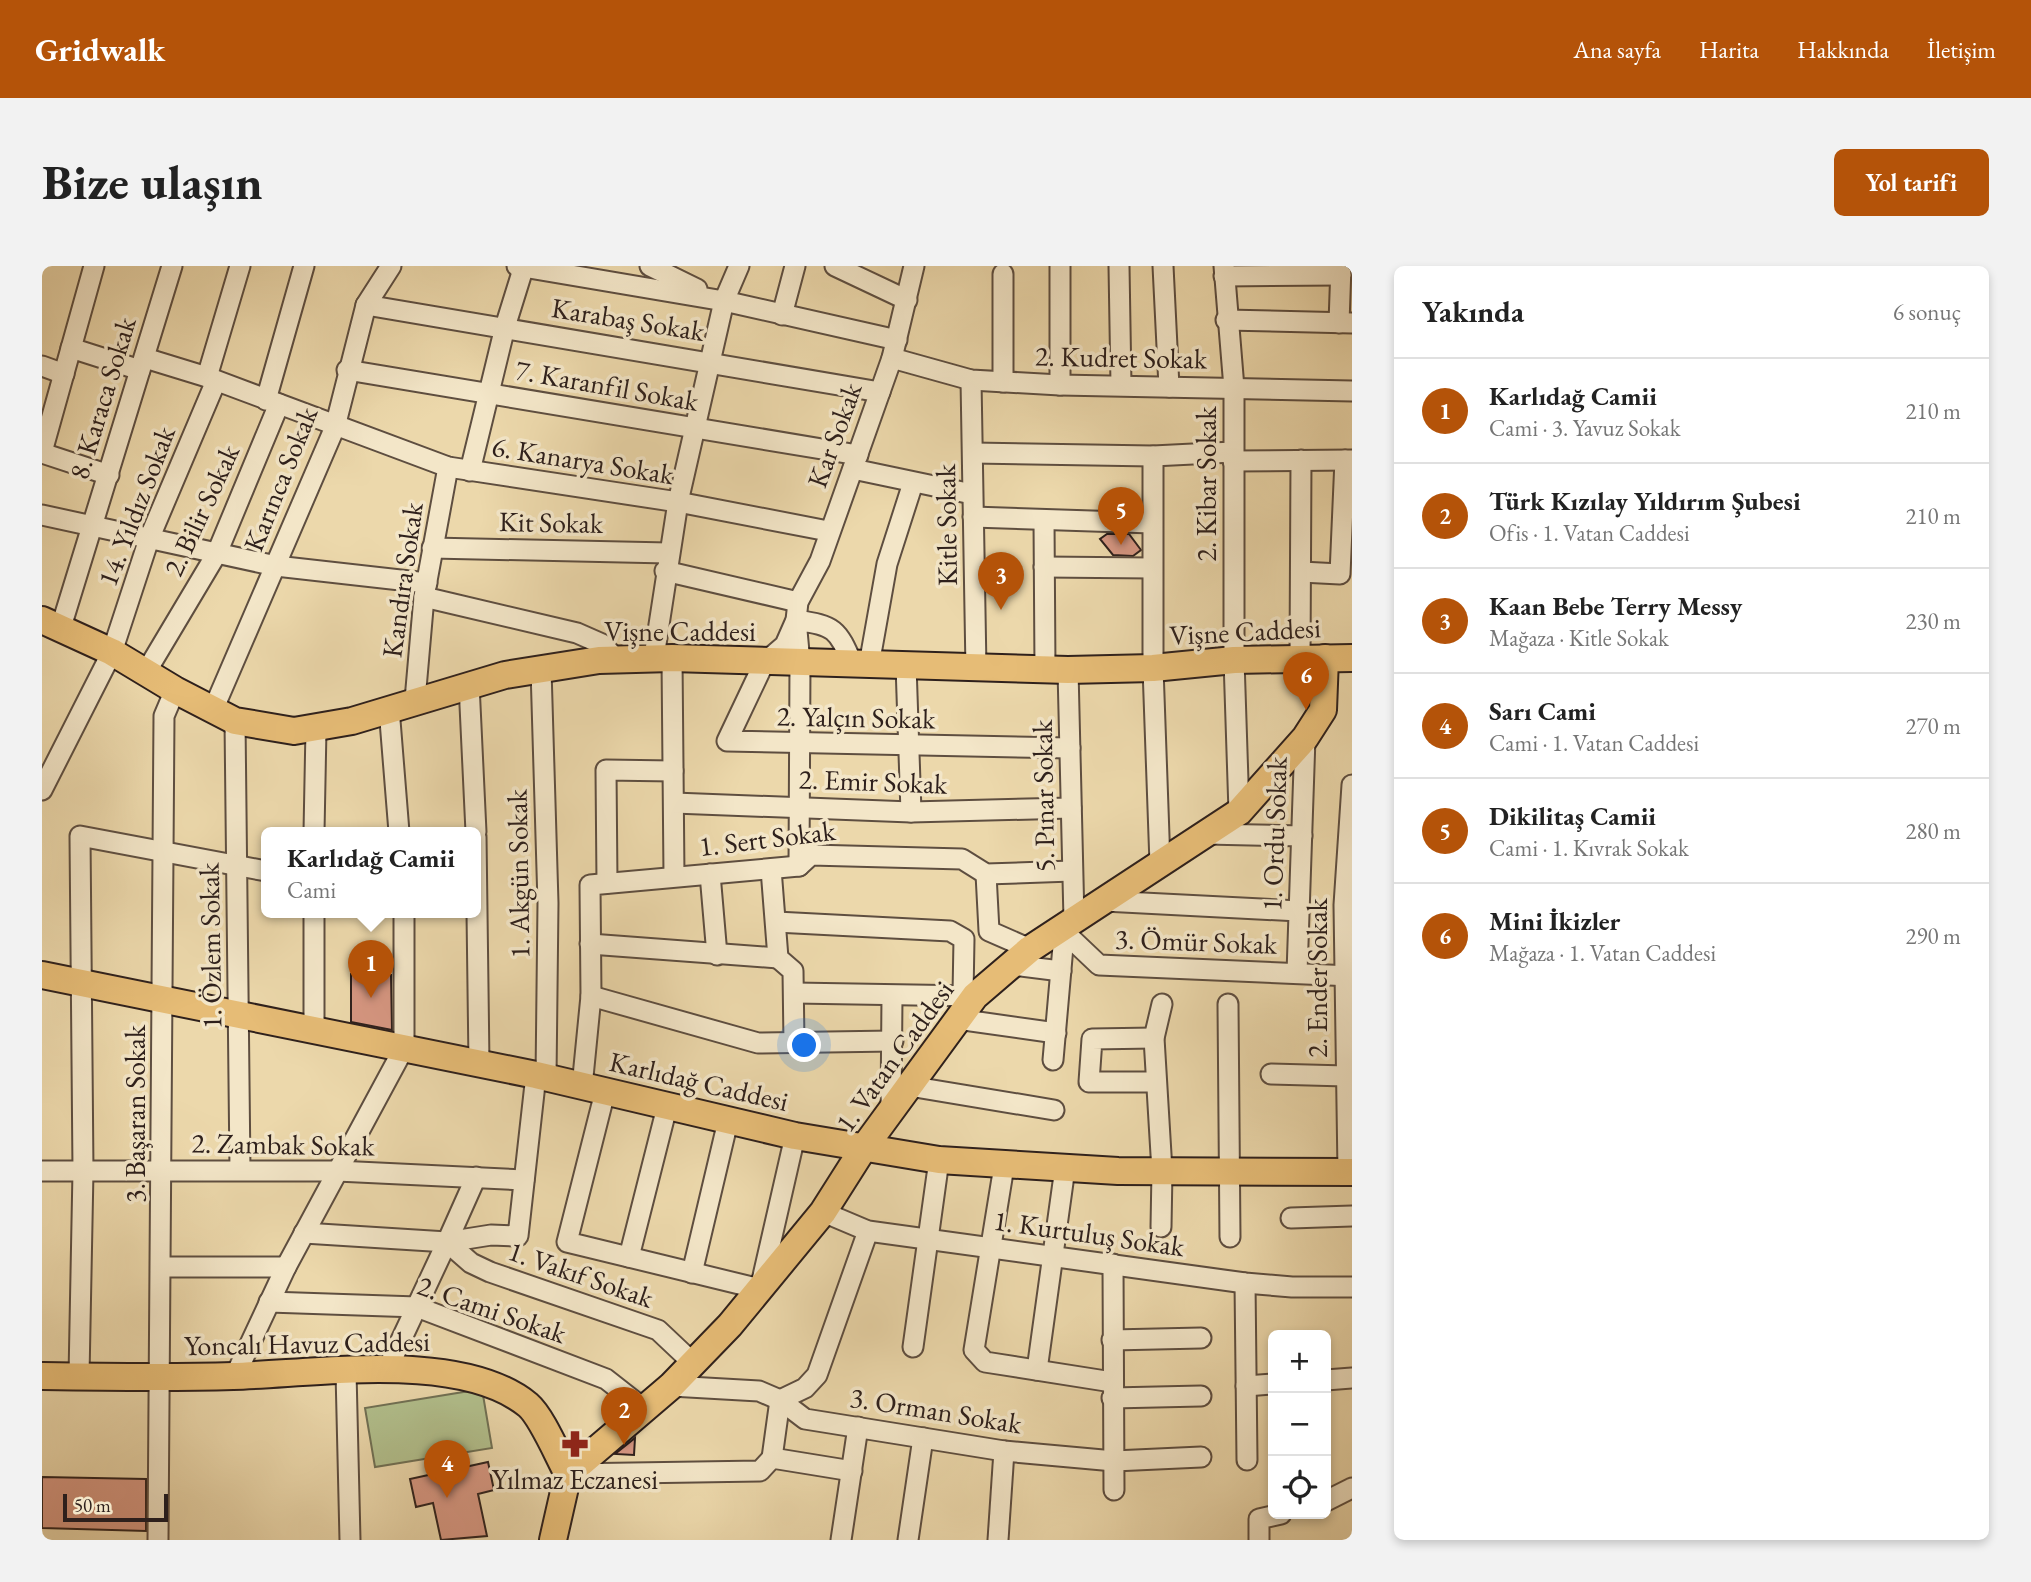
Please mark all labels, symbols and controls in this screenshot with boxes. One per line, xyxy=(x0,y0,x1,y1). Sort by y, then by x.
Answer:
text: Gridwalk xyxy=(35,28,165,71)
text: Ana sayfa xyxy=(1573,34,1661,65)
text: Harita xyxy=(1699,34,1759,65)
text: Hakkında xyxy=(1797,34,1889,65)
text: İletişim xyxy=(1927,34,1996,65)
button: Yol tarifi xyxy=(1834,149,1989,216)
text: Bize ulaşın xyxy=(42,150,263,214)
street label: Karabaş Sokak xyxy=(549,289,708,349)
text: Yakında xyxy=(1422,292,1524,331)
text: 6 sonuç xyxy=(1893,297,1961,327)
street label: 8. Karaca Sokak xyxy=(60,312,144,484)
street label: 2. Kudret Sokak xyxy=(1035,338,1208,377)
street label: 7. Karanfil Sokak xyxy=(513,351,702,419)
street label: Kar Sokak xyxy=(798,377,870,492)
text: Karlıdağ Camii xyxy=(1489,379,1657,413)
text: 1 xyxy=(1439,396,1451,426)
text: 210 m xyxy=(1905,396,1961,426)
street label: Karınca Sokak xyxy=(235,401,326,557)
street label: 2. Kibar Sokak xyxy=(1188,405,1224,562)
text: Cami · 3. Yavuz Sokak xyxy=(1489,413,1680,443)
street label: 14. Yıldız Sokak xyxy=(89,420,183,591)
street label: 6. Kanarya Sokak xyxy=(490,428,677,492)
street label: 2. Bilir Sokak xyxy=(155,438,248,582)
street label: Kitle Sokak xyxy=(927,463,965,586)
text: Türk Kızılay Yıldırım Şubesi xyxy=(1489,484,1801,518)
pin: 5 xyxy=(1098,487,1144,545)
street label: Kandıra Sokak xyxy=(373,499,431,660)
text: 2 xyxy=(1439,501,1451,531)
text: 210 m xyxy=(1905,501,1961,531)
street label: Kit Sokak xyxy=(499,503,604,541)
text: Ofis · 1. Vatan Caddesi xyxy=(1489,518,1690,548)
pin: 3 xyxy=(978,552,1024,610)
text: Kaan Bebe Terry Messy xyxy=(1489,589,1742,623)
text: 3 xyxy=(1439,606,1451,636)
text: 230 m xyxy=(1905,606,1961,636)
street label: Vişne Caddesi xyxy=(1168,609,1322,653)
street label: Vişne Caddesi xyxy=(604,613,756,649)
text: Mağaza · Kitle Sokak xyxy=(1489,623,1669,653)
pin: 6 xyxy=(1283,652,1329,710)
text: Sarı Cami xyxy=(1489,694,1596,728)
street label: 2. Yalçın Sokak xyxy=(776,698,937,736)
text: 4 xyxy=(1439,711,1451,741)
text: 270 m xyxy=(1905,711,1961,741)
street label: 5. Pınar Sokak xyxy=(1024,719,1062,873)
text: Cami · 1. Vatan Caddesi xyxy=(1489,728,1699,758)
street label: 1. Ordu Sokak xyxy=(1253,755,1295,912)
street label: 2. Emir Sokak xyxy=(798,760,949,802)
street label: 1. Akgün Sokak xyxy=(499,788,537,959)
text: Dikilitaş Camii xyxy=(1489,799,1656,833)
street label: 1. Sert Sokak xyxy=(697,812,838,864)
text: 5 xyxy=(1439,816,1451,846)
text: 280 m xyxy=(1905,816,1961,846)
popup xyxy=(261,827,481,918)
text: Cami · 1. Kıvrak Sokak xyxy=(1489,833,1689,863)
text: Karlıdağ Camii xyxy=(287,841,455,875)
street label: 1. Özlem Sokak xyxy=(191,862,229,1029)
text: Cami xyxy=(287,875,336,905)
street label: 2. Ender Sokak xyxy=(1299,897,1335,1058)
text: Mini İkizler xyxy=(1489,904,1620,938)
street label: 3. Ömür Sokak xyxy=(1114,920,1279,962)
text: 6 xyxy=(1439,921,1451,951)
text: 290 m xyxy=(1905,921,1961,951)
text: Mağaza · 1. Vatan Caddesi xyxy=(1489,938,1716,968)
pin: 1 xyxy=(348,940,394,998)
street label: 1. Vatan Caddesi xyxy=(827,973,961,1139)
street label: 3. Başaran Sokak xyxy=(117,1024,153,1203)
your location xyxy=(787,1028,821,1062)
street label: Karlıdağ Caddesi xyxy=(606,1043,792,1119)
street label: 2. Zambak Sokak xyxy=(191,1124,376,1164)
street label: 1. Kurtuluş Sokak xyxy=(991,1202,1188,1264)
street label: 1. Vakıf Sokak xyxy=(504,1232,659,1316)
street label: 2. Cami Sokak xyxy=(413,1267,572,1351)
street label: Yoncalı Havuz Caddesi xyxy=(184,1323,430,1363)
map controls xyxy=(1268,1330,1331,1519)
button: + xyxy=(1268,1330,1331,1393)
street label: 3. Orman Sokak xyxy=(848,1379,1025,1441)
pin: 2 xyxy=(601,1387,647,1445)
button: − xyxy=(1268,1393,1331,1456)
pharmacy icon: Yılmaz Eczanesi xyxy=(560,1429,590,1459)
pin: 4 xyxy=(424,1440,470,1498)
button: locate xyxy=(1268,1456,1331,1519)
place label: Yılmaz Eczanesi xyxy=(492,1461,658,1497)
scale bar xyxy=(63,1491,168,1523)
text: 50 m xyxy=(74,1493,111,1518)

